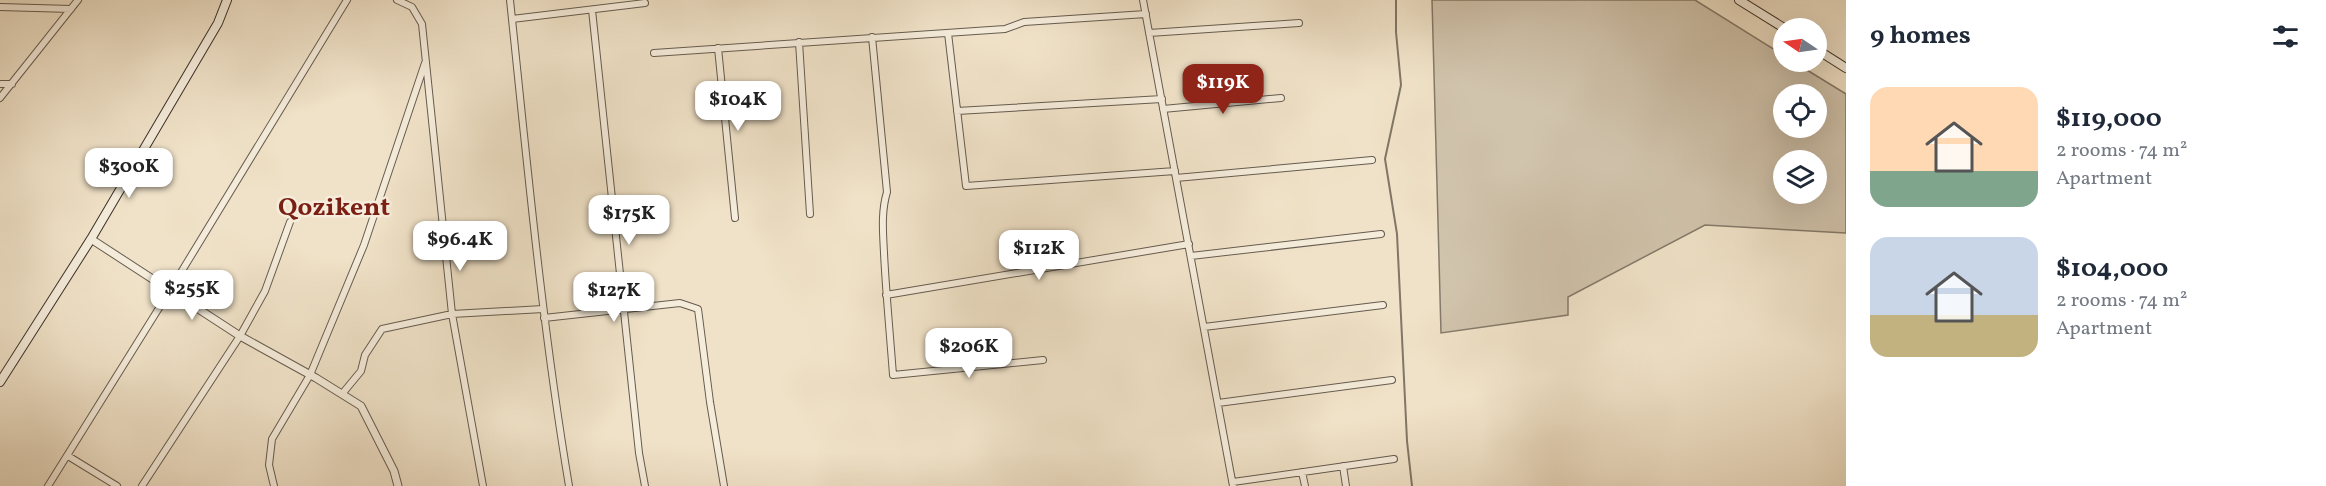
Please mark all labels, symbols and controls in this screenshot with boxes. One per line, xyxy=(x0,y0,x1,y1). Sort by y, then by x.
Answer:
north arrow xyxy=(1773,18,1827,72)
map controls xyxy=(1773,18,1827,204)
text: 9 homes xyxy=(1870,18,1971,54)
icon: filters xyxy=(2269,20,2302,53)
pin: $119K xyxy=(1181,64,1265,115)
text: $119K xyxy=(1197,69,1249,97)
pin: $104K xyxy=(696,81,780,132)
button: locate xyxy=(1773,84,1827,138)
text: $104K xyxy=(709,86,767,114)
text: $119,000 xyxy=(2056,101,2162,137)
icon: home xyxy=(1918,111,1990,183)
text: 2 rooms · 74 m² xyxy=(2056,137,2187,165)
pin: $300K xyxy=(87,148,171,199)
button: layers xyxy=(1773,150,1827,204)
text: $300K xyxy=(99,153,159,181)
text: Apartment xyxy=(2056,165,2152,193)
district label: Qozikent xyxy=(278,190,390,226)
pin: $175K xyxy=(587,195,671,246)
text: $175K xyxy=(603,200,655,228)
pin: $96.4K xyxy=(411,221,509,272)
text: $96.4K xyxy=(427,226,493,254)
pin: $112K xyxy=(997,230,1081,281)
text: $112K xyxy=(1013,235,1065,263)
text: $104,000 xyxy=(2056,251,2168,287)
icon: home xyxy=(1918,261,1990,333)
pin: $255K xyxy=(150,270,234,321)
pin: $127K xyxy=(572,272,656,323)
text: $255K xyxy=(164,275,220,303)
text: $127K xyxy=(587,277,641,305)
text: 2 rooms · 74 m² xyxy=(2056,287,2187,315)
text: Apartment xyxy=(2056,315,2152,343)
pin: $206K xyxy=(927,328,1011,379)
text: $206K xyxy=(939,333,999,361)

